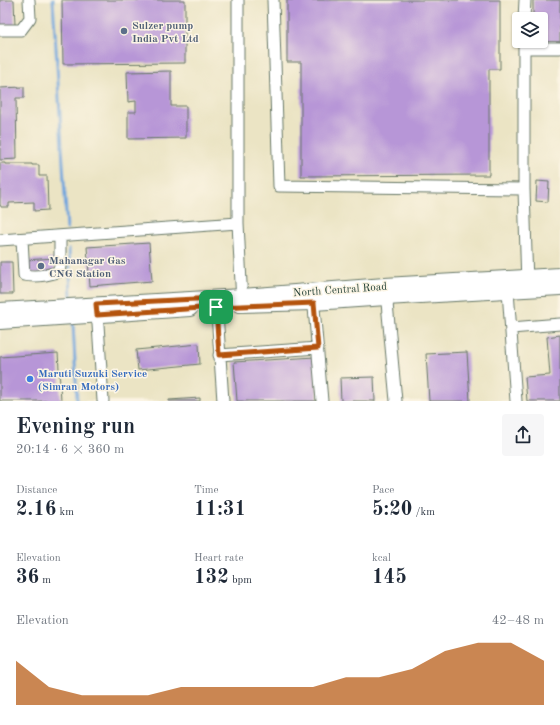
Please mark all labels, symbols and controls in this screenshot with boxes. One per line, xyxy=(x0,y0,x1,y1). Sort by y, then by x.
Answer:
map controls xyxy=(512,12,548,48)
button: layers xyxy=(512,12,548,48)
place label: Sulzer pump India Pvt Ltd xyxy=(132,21,199,45)
marker: Sulzer pump India Pvt Ltd xyxy=(119,26,129,36)
place label: Mahanagar Gas CNG Station xyxy=(49,256,126,280)
marker: Mahanagar Gas CNG Station xyxy=(36,261,46,271)
street label: North Central Road xyxy=(293,282,388,299)
pin xyxy=(199,290,233,324)
icon: arrive xyxy=(205,296,227,318)
place label: Maruti Suzuki Service (Simran Motors) xyxy=(38,369,147,393)
marker: Maruti Suzuki Service (Simran Motors) xyxy=(25,374,35,384)
button: share xyxy=(502,414,544,456)
text: Evening run xyxy=(16,416,135,438)
text: 20:14 · 6 × 360 m xyxy=(16,443,124,456)
text: Distance xyxy=(16,485,57,496)
text: Time xyxy=(194,485,219,496)
text: Pace xyxy=(372,485,394,496)
text: 2.16 xyxy=(16,500,56,520)
text: 11:31 xyxy=(194,500,246,520)
text: 5:20 xyxy=(372,500,412,520)
text: km xyxy=(56,507,74,518)
text: /km xyxy=(412,507,435,518)
text: Elevation xyxy=(16,553,61,564)
text: Heart rate xyxy=(194,553,243,564)
text: kcal xyxy=(372,553,391,564)
text: 36 xyxy=(16,568,39,588)
text: 132 xyxy=(194,568,229,588)
text: 145 xyxy=(372,568,407,588)
text: m xyxy=(39,575,51,586)
text: bpm xyxy=(229,575,252,586)
text: Elevation xyxy=(16,614,69,627)
text: 42–48 m xyxy=(492,614,544,627)

